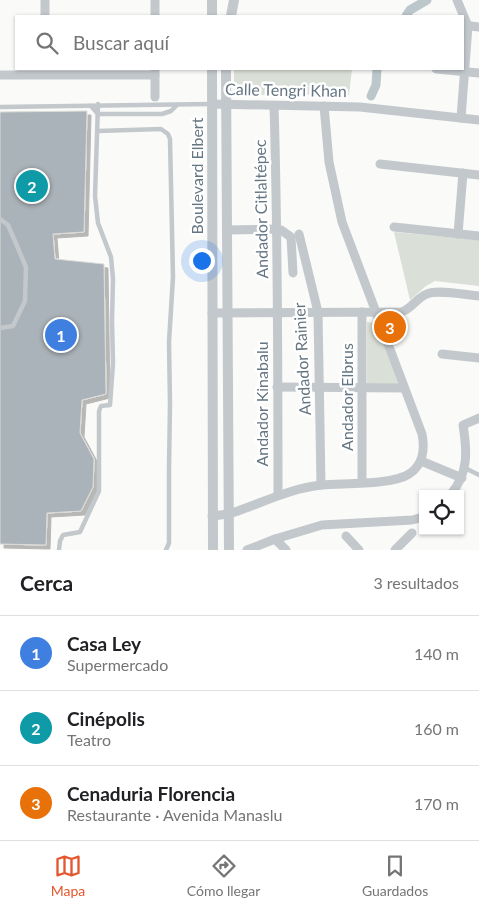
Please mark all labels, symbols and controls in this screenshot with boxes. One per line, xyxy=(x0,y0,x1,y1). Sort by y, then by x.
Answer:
search box xyxy=(15,15,464,70)
icon: search xyxy=(33,29,61,57)
text: Buscar aquí xyxy=(73,31,169,54)
street label: Calle Tengri Khan xyxy=(225,79,347,100)
street label: Boulevard Elbert xyxy=(187,117,206,234)
street label: Andador Citlaltépec xyxy=(250,139,271,279)
pin: 2 xyxy=(16,167,48,205)
your location xyxy=(189,248,215,274)
street label: Andador Rainier xyxy=(289,302,314,416)
pin: 3 xyxy=(374,308,406,346)
pin: 1 xyxy=(45,316,77,354)
street label: Andador Kinabalu xyxy=(252,341,271,467)
street label: Andador Elbrus xyxy=(337,343,356,451)
map controls xyxy=(419,490,464,535)
button: locate xyxy=(419,490,464,535)
text: Cerca xyxy=(20,570,73,595)
text: 3 resultados xyxy=(373,573,459,592)
text: Casa Ley xyxy=(67,632,141,655)
text: 1 xyxy=(31,644,41,663)
text: 140 m xyxy=(414,644,459,663)
text: Supermercado xyxy=(67,655,168,674)
text: Cinépolis xyxy=(67,707,145,730)
text: 2 xyxy=(31,719,41,738)
text: 160 m xyxy=(414,719,459,738)
text: Teatro xyxy=(67,730,111,749)
text: Cenaduria Florencia xyxy=(67,782,235,805)
text: 3 xyxy=(31,794,41,813)
text: 170 m xyxy=(414,794,459,813)
text: Restaurante · Avenida Manaslu xyxy=(67,805,282,824)
tab: Mapa xyxy=(51,852,85,899)
tab: Cómo llegar xyxy=(187,852,260,899)
tab: Guardados xyxy=(362,852,428,899)

